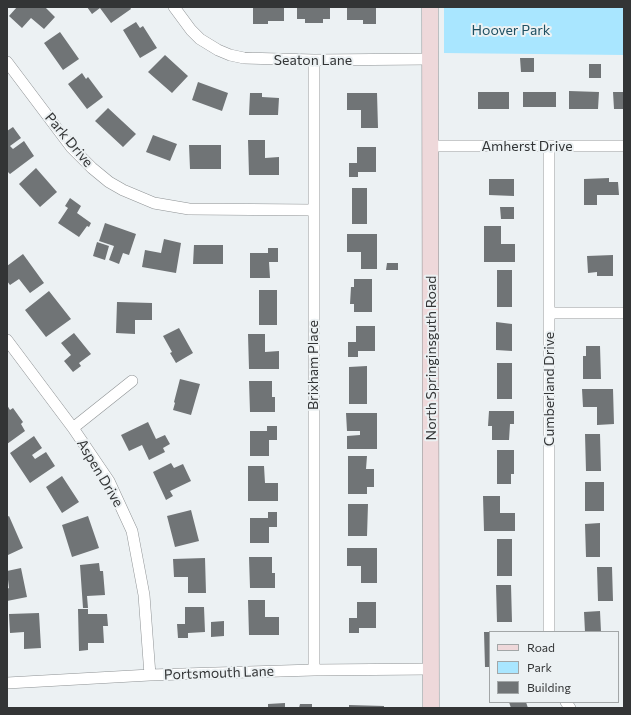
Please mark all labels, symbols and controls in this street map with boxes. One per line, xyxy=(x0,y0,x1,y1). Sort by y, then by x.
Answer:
park label: Hoover Park xyxy=(472,22,550,38)
street label: Seaton Lane xyxy=(274,52,352,68)
street label: Park Drive xyxy=(41,109,97,171)
street label: Amherst Drive xyxy=(481,138,573,154)
street label: North Springinsguth Road xyxy=(423,276,439,440)
street label: Brixham Place xyxy=(305,320,321,410)
street label: Cumberland Drive xyxy=(541,332,557,446)
street label: Aspen Drive xyxy=(73,436,127,510)
legend xyxy=(489,631,619,703)
text: Road xyxy=(527,640,555,654)
text: Park xyxy=(527,660,552,674)
street label: Portsmouth Lane xyxy=(164,663,274,683)
text: Building xyxy=(527,680,571,694)

